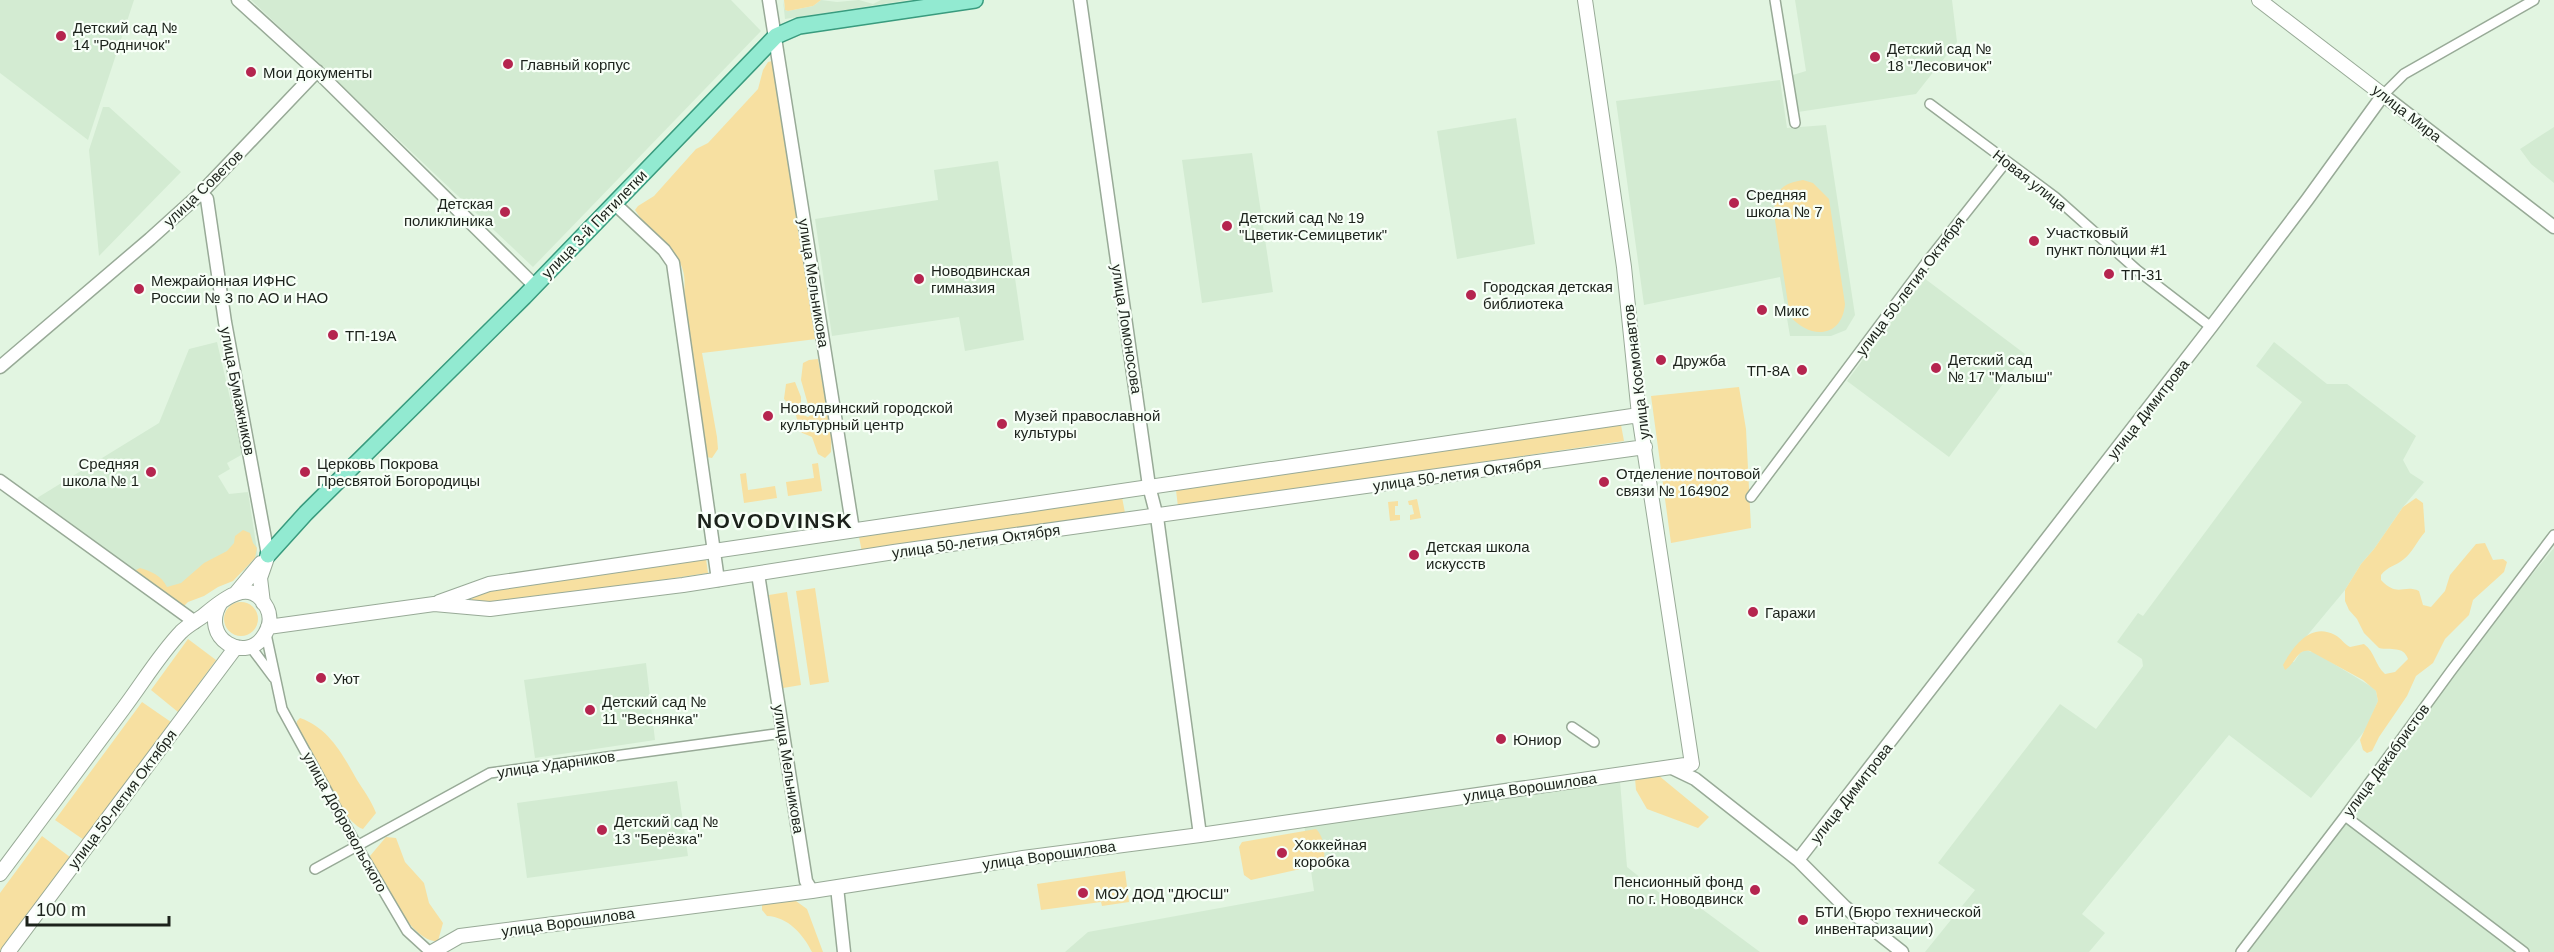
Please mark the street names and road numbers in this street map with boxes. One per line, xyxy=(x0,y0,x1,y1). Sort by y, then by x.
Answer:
street label: улица Мира xyxy=(2369,81,2445,146)
street label: улица Советов xyxy=(160,146,246,230)
street label: Новая улица xyxy=(1990,146,2071,214)
street label: улица 3-й Пятилетки xyxy=(538,166,650,282)
street label: улица 50-летия Октября xyxy=(1852,213,1968,359)
street label: улица Мельникова xyxy=(795,217,833,349)
street label: улица Ломоносова xyxy=(1108,263,1146,396)
street label: улица Космонавтов xyxy=(1619,303,1653,440)
street label: улица Бумажников xyxy=(217,325,259,457)
street label: улица Димитрова xyxy=(2104,355,2193,462)
street label: улица 50-летия Октября xyxy=(1372,454,1542,494)
street label: улица 50-летия Октября xyxy=(891,521,1061,561)
street label: улица Декабристов xyxy=(2339,700,2433,820)
street label: улица Мельникова xyxy=(770,703,808,835)
street label: улица 50-летия Октября xyxy=(64,726,180,872)
street label: улица Димитрова xyxy=(1807,739,1896,846)
street label: улица Ударников xyxy=(496,747,616,781)
street label: улица Добровольского xyxy=(299,749,391,895)
street label: улица Ворошилова xyxy=(1462,769,1598,805)
street label: улица Ворошилова xyxy=(981,837,1117,873)
street label: улица Ворошилова xyxy=(500,904,636,940)

